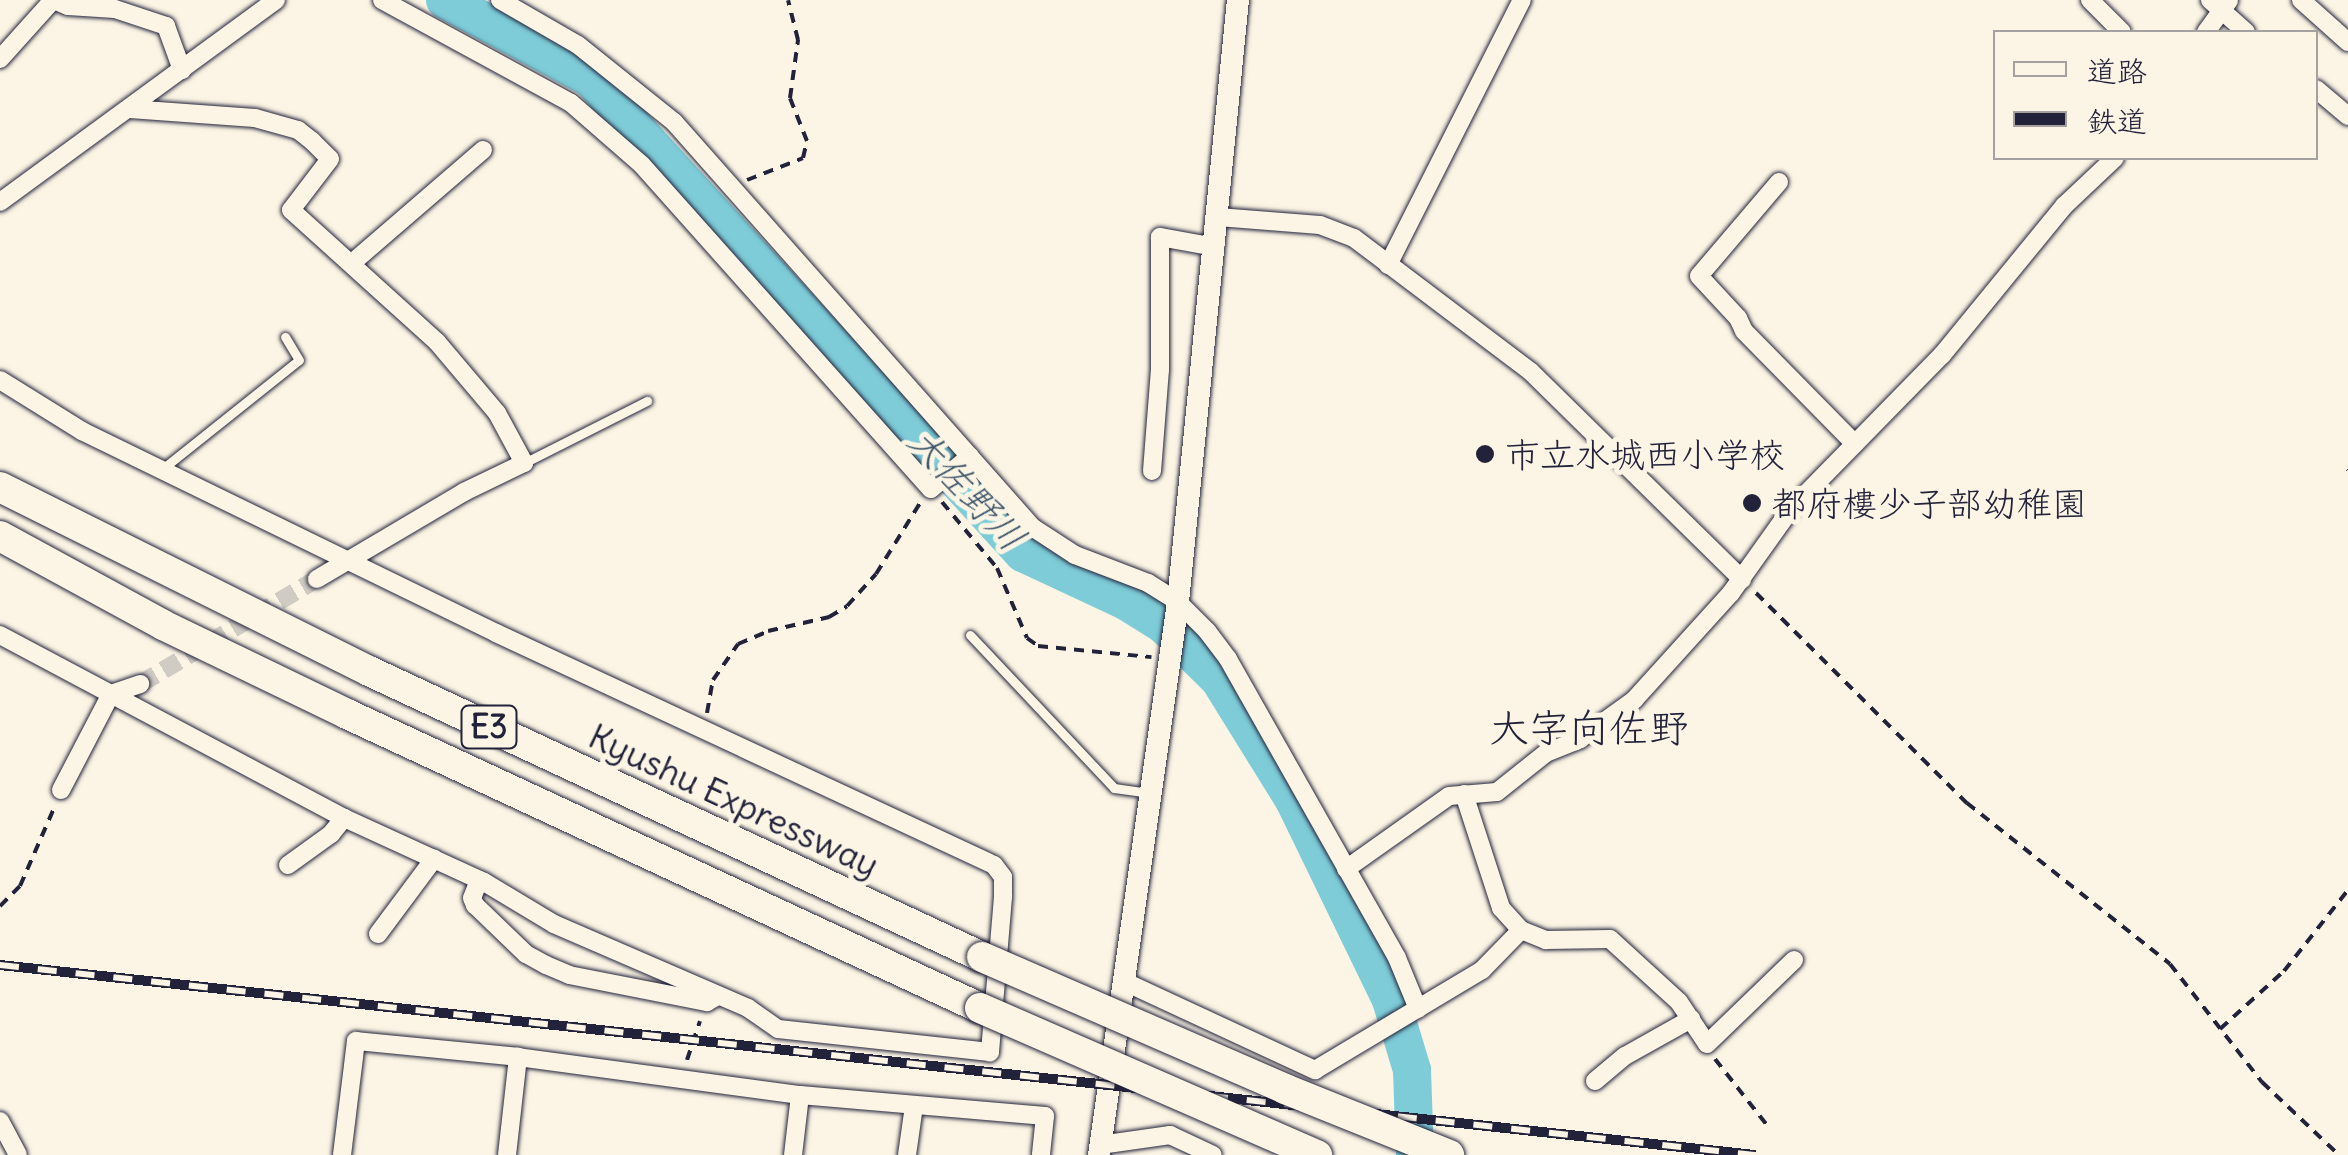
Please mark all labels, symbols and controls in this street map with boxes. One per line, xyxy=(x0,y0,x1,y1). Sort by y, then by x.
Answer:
legend xyxy=(1993,30,2318,160)
text: 道路 xyxy=(2087,52,2147,90)
text: 鉄道 xyxy=(2087,102,2147,140)
water label: 大佐野川 xyxy=(898,418,1036,560)
place label: 市立水城西小学校 xyxy=(1505,433,1785,475)
marker: 市立水城西小学校 xyxy=(1474,443,1496,465)
place label: 都府樓少子部幼稚園 xyxy=(1772,482,2087,524)
marker: 都府樓少子部幼稚園 xyxy=(1741,492,1763,514)
road number: E3 xyxy=(459,700,519,754)
district label: 大字向佐野 xyxy=(1489,704,1689,752)
street label: Kyushu Expressway xyxy=(582,714,886,886)

